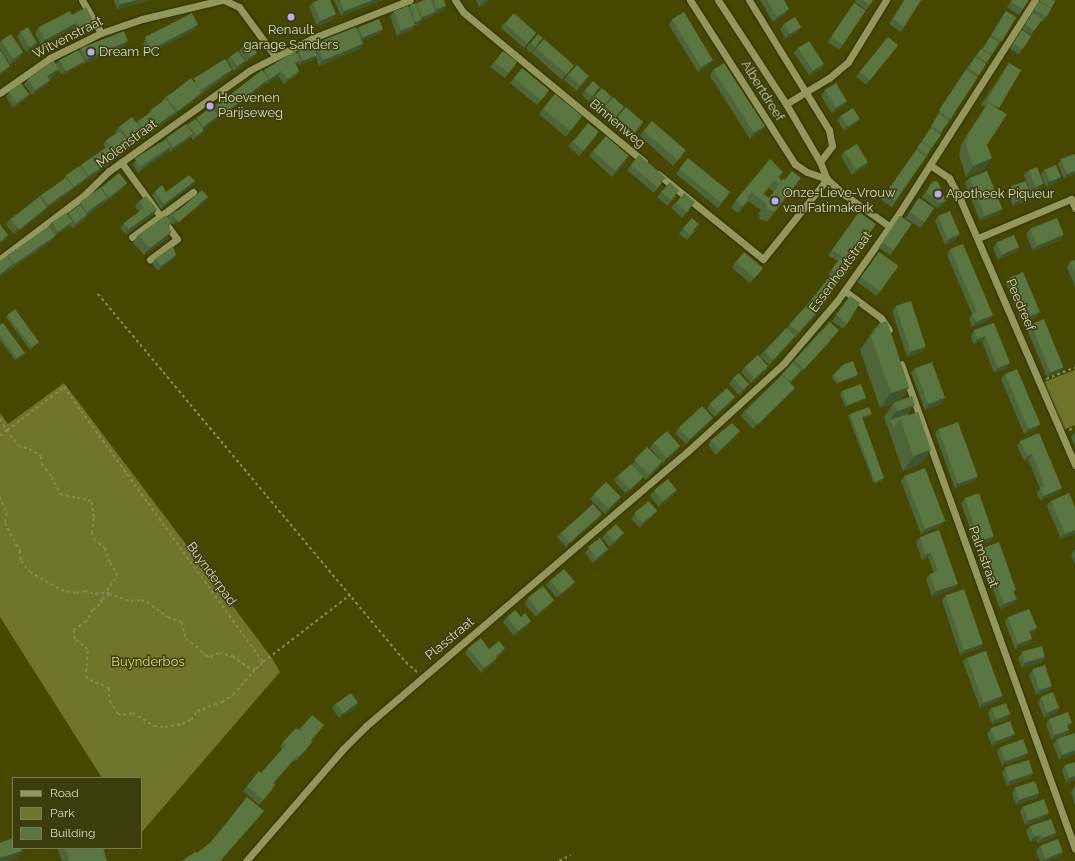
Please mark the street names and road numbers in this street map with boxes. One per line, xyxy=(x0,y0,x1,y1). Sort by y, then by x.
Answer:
street label: Witvenstraat xyxy=(30,14,106,62)
street label: Albertdreef xyxy=(737,58,787,124)
street label: Binnenweg xyxy=(586,96,648,152)
street label: Molenstraat xyxy=(94,116,160,172)
street label: Essenhoutstraat xyxy=(806,228,876,316)
street label: Peedreef xyxy=(1002,277,1038,333)
street label: Palmstraat xyxy=(965,524,1001,590)
street label: Buynderpad xyxy=(183,539,239,609)
street label: Plasstraat xyxy=(423,614,477,664)

